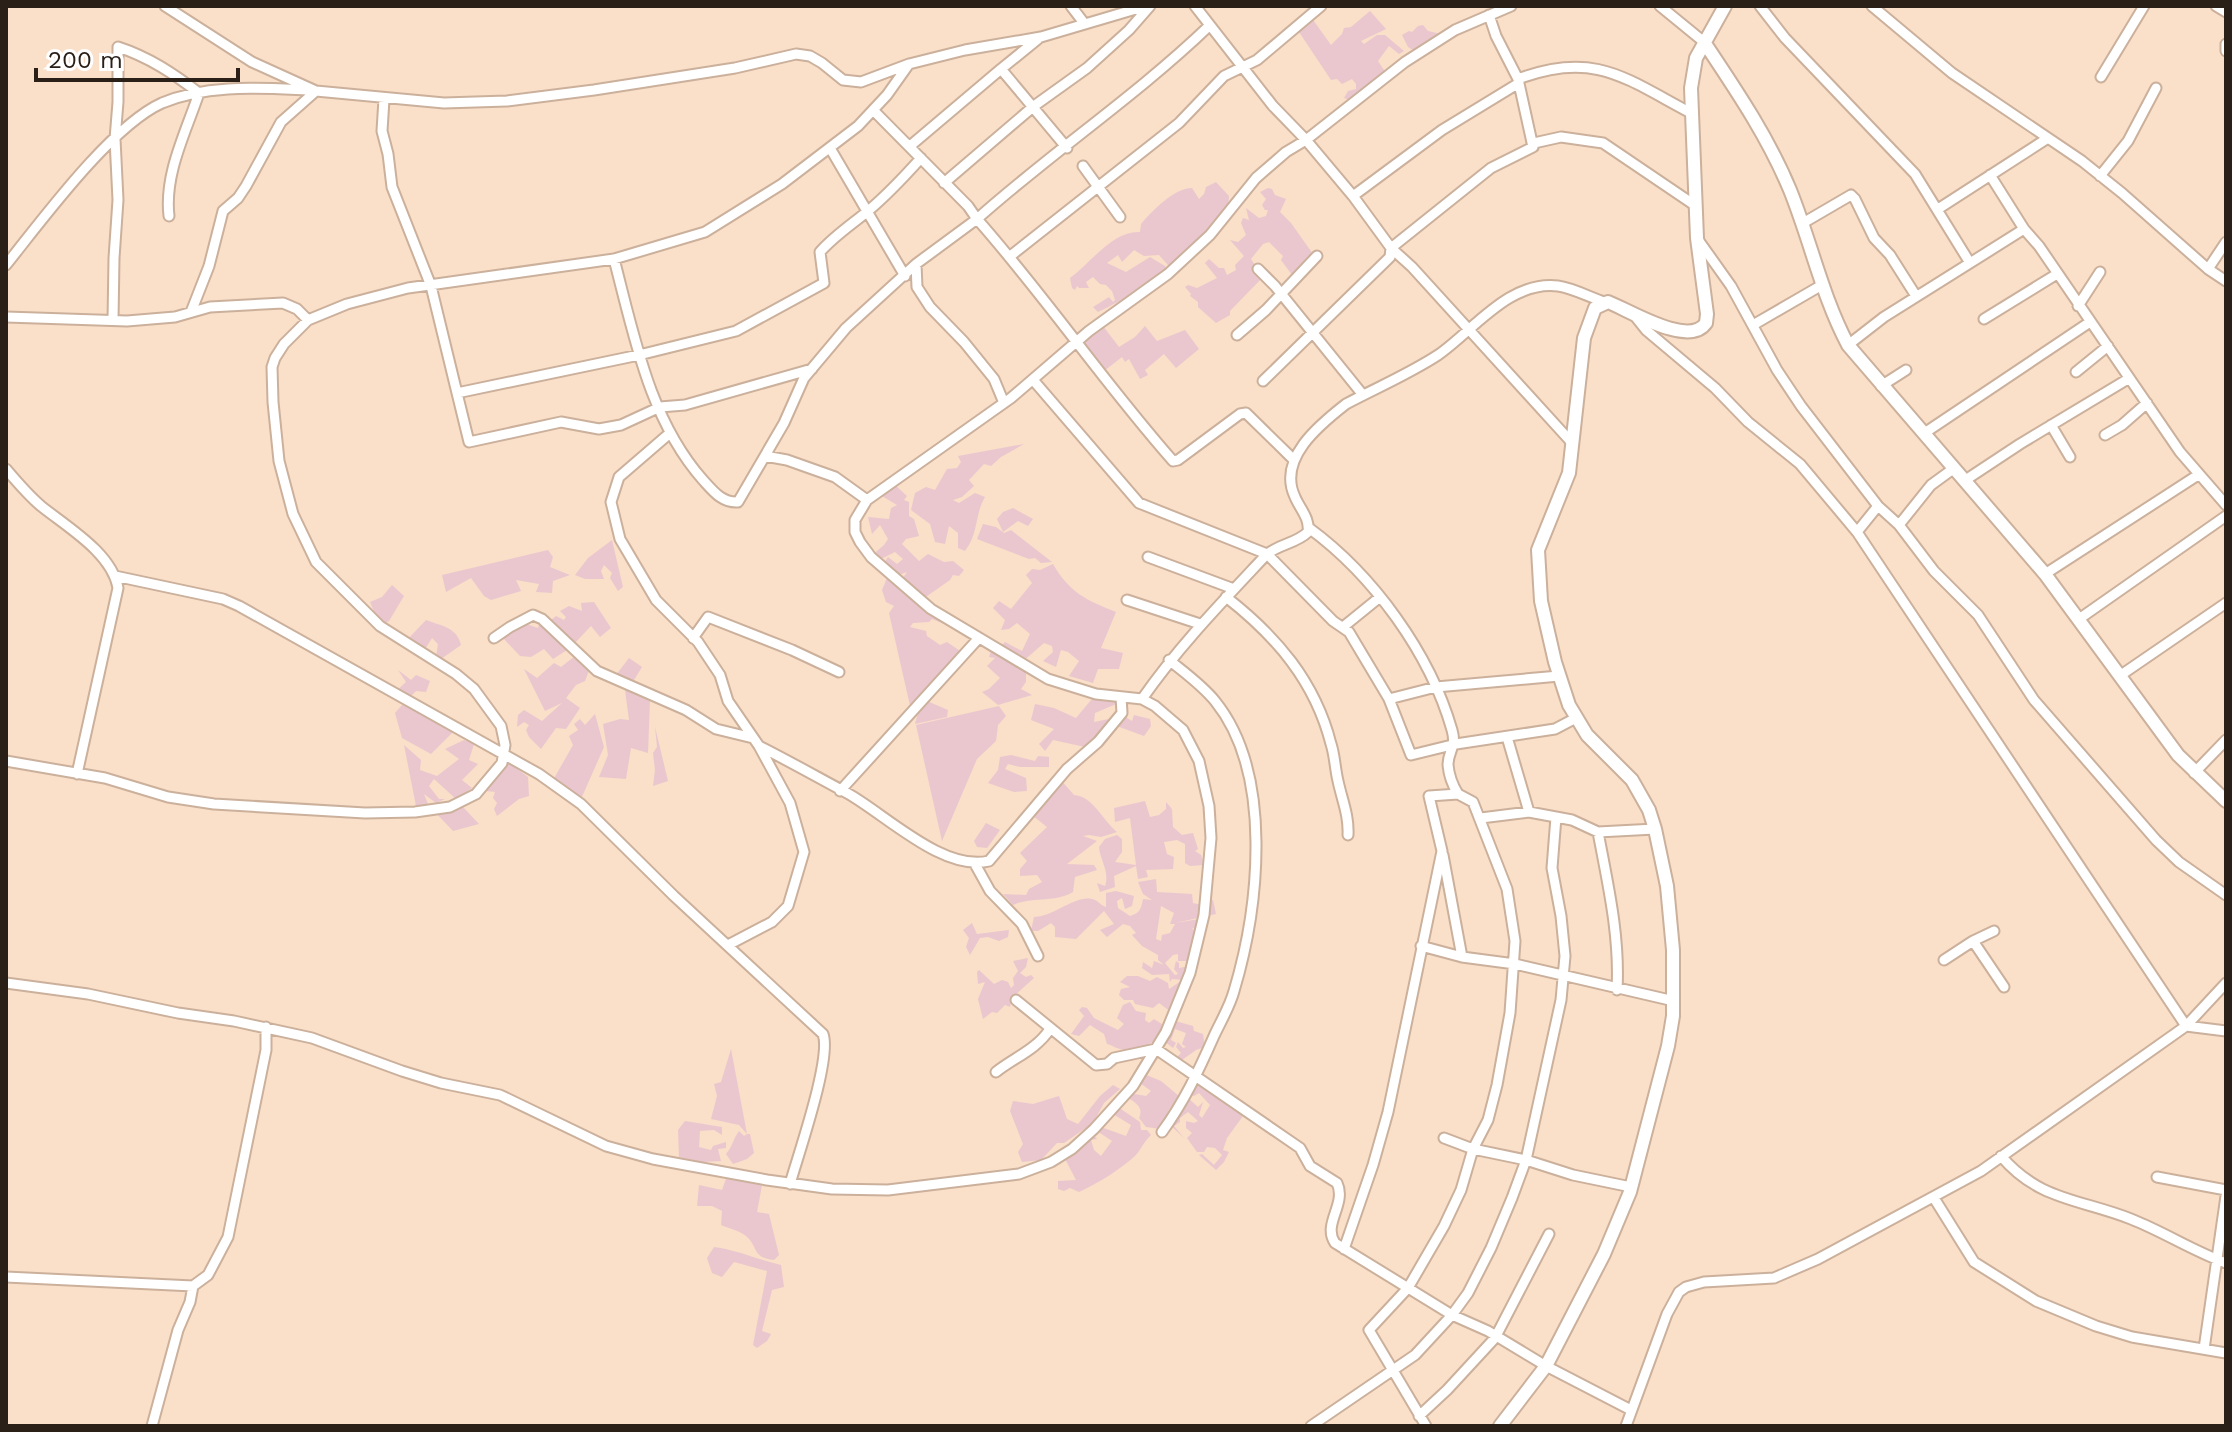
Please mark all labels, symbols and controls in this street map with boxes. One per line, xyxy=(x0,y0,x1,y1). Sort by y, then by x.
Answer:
scale bar xyxy=(36,32,238,82)
text: 200 m xyxy=(48,46,123,74)

